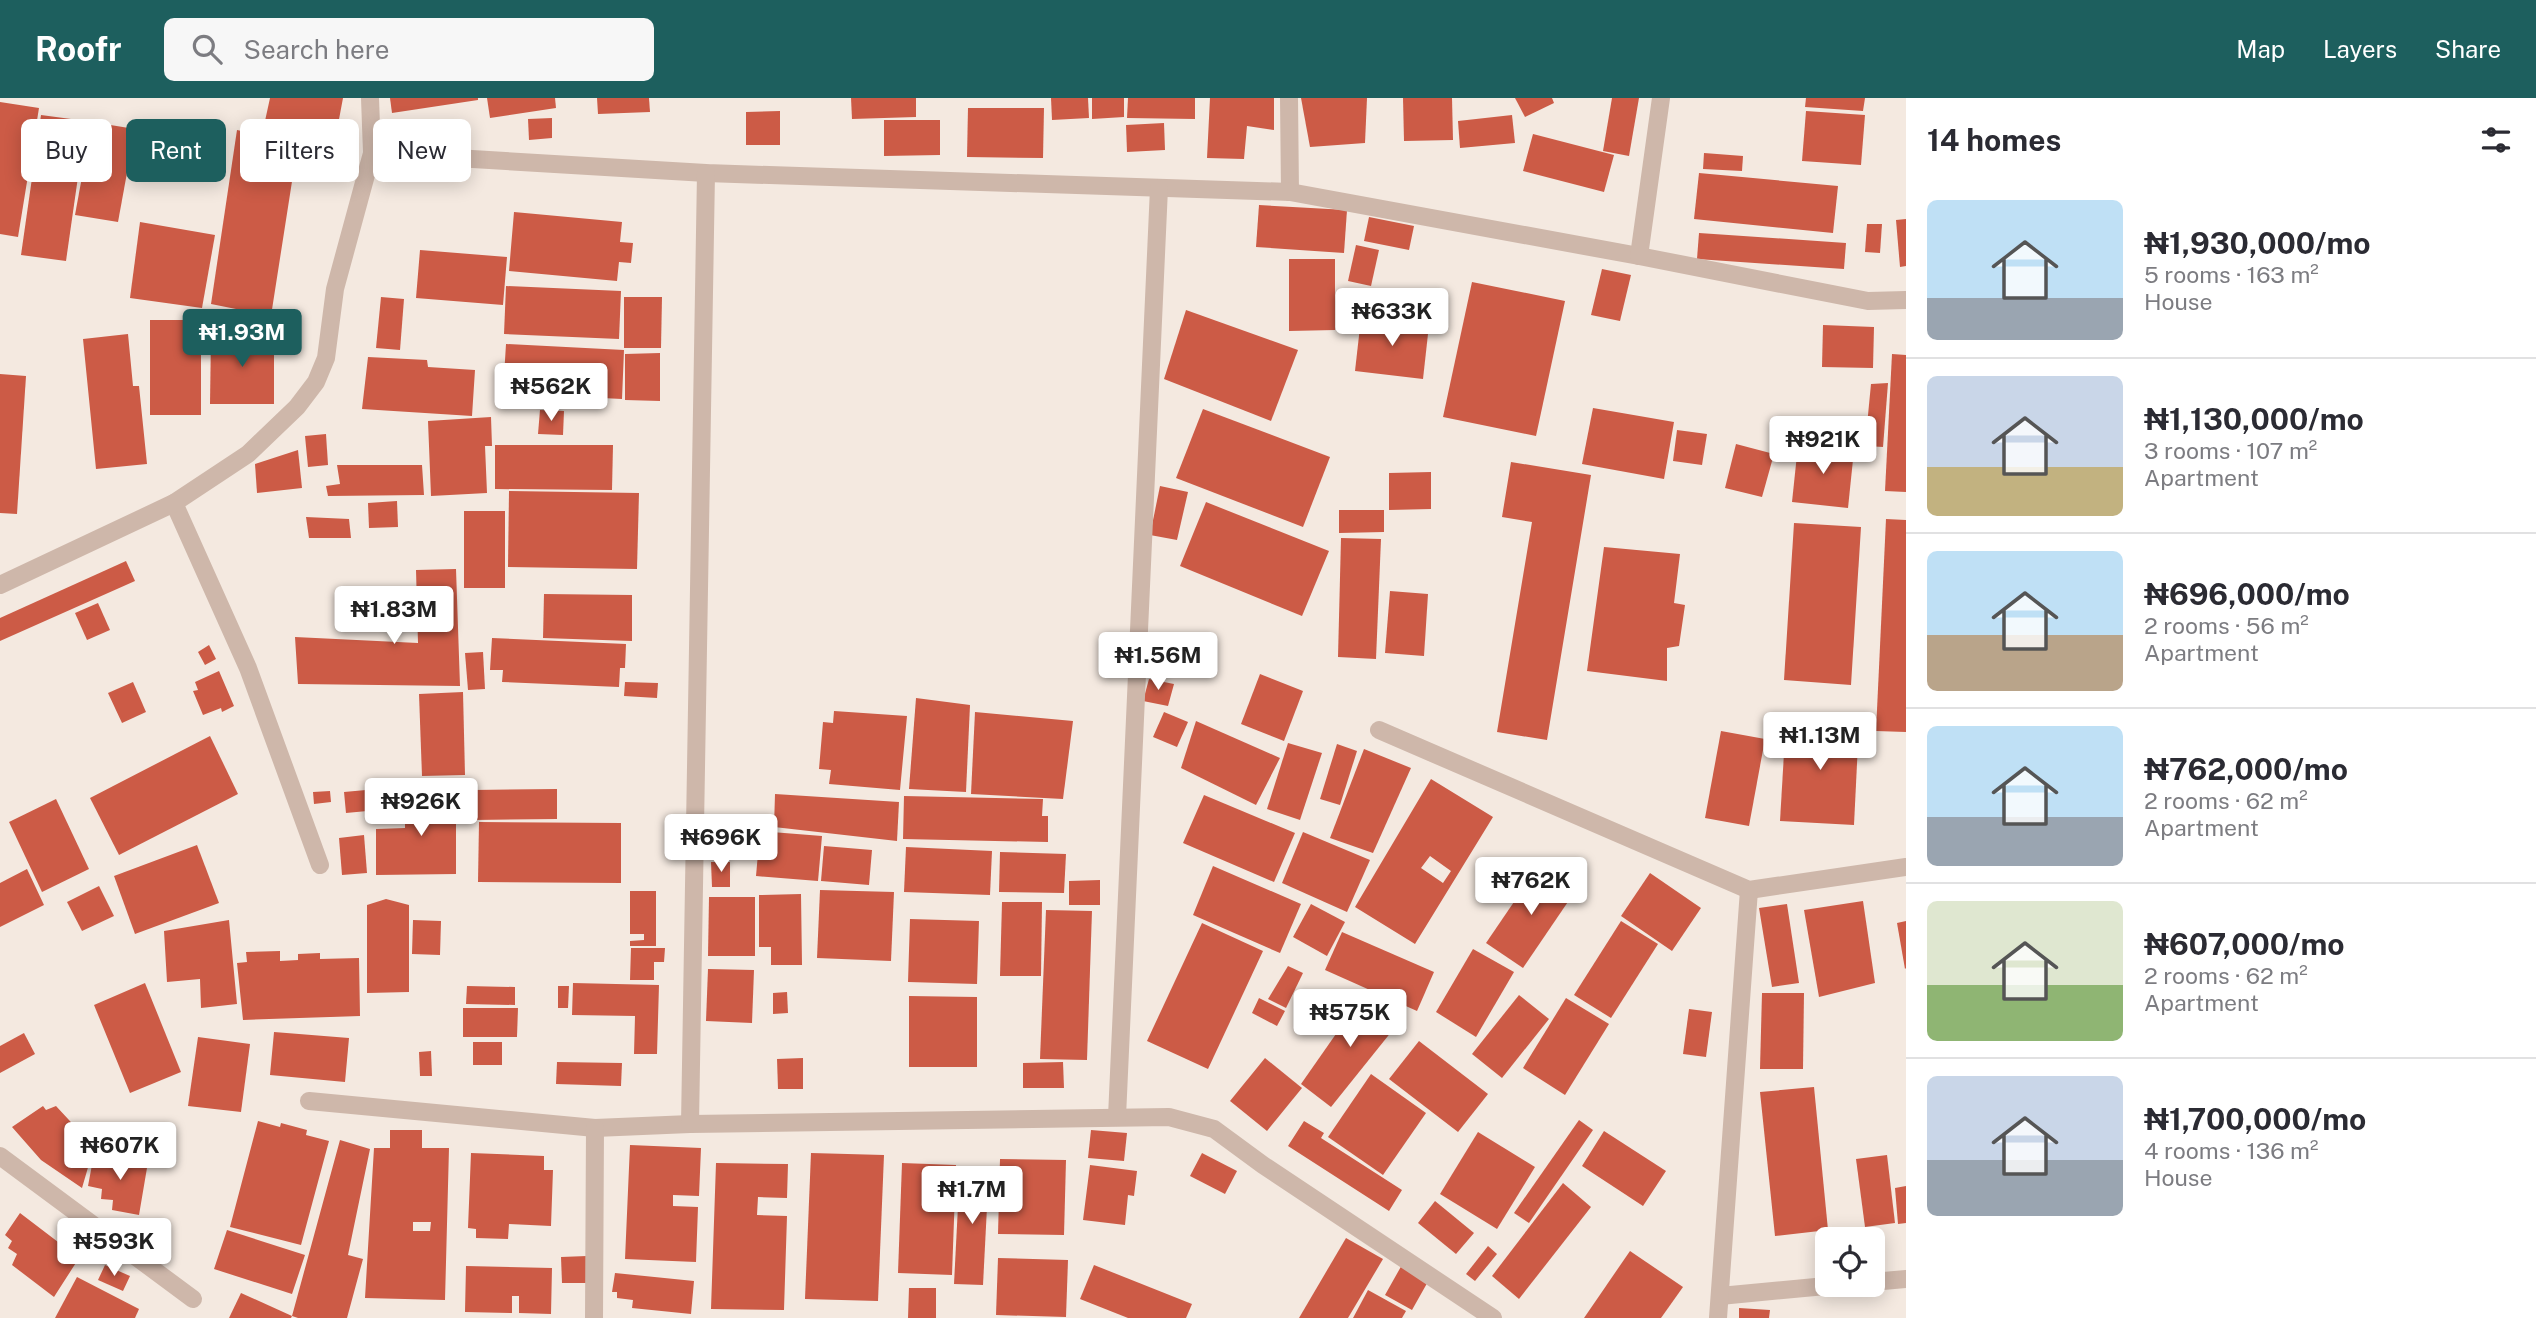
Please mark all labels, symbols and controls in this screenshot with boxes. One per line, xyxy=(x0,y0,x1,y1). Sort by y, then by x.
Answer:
search box xyxy=(164,18,654,81)
text: Roofr xyxy=(35,30,122,68)
icon: search xyxy=(188,30,226,68)
text: Search here xyxy=(244,34,390,65)
text: Map xyxy=(2236,35,2285,63)
text: Layers xyxy=(2323,35,2397,63)
text: Share xyxy=(2435,35,2501,63)
chip: Buy xyxy=(21,119,112,182)
chip: Rent xyxy=(126,119,226,182)
chip: Filters xyxy=(240,119,359,182)
chip: New xyxy=(373,119,471,182)
icon: filters xyxy=(2477,121,2515,159)
text: 14 homes xyxy=(1927,122,2061,158)
text: ₦1,930,000/mo xyxy=(2144,225,2371,261)
icon: home xyxy=(1983,228,2067,312)
text: 5 rooms · 163 m² xyxy=(2144,261,2319,288)
pin: ₦633K xyxy=(1343,288,1441,348)
text: House xyxy=(2144,288,2212,315)
text: ₦633K xyxy=(1351,297,1433,324)
pin: ₦1.93M xyxy=(185,310,299,369)
text: ₦1.93M xyxy=(199,318,285,345)
pin: ₦562K xyxy=(502,364,600,423)
text: ₦562K xyxy=(511,372,591,399)
text: ₦1,130,000/mo xyxy=(2144,401,2364,437)
icon: home xyxy=(1983,404,2067,488)
pin: ₦921K xyxy=(1774,416,1872,476)
text: ₦921K xyxy=(1785,425,1861,452)
text: 3 rooms · 107 m² xyxy=(2144,437,2317,464)
text: Apartment xyxy=(2144,464,2259,491)
text: ₦696,000/mo xyxy=(2144,576,2350,612)
icon: home xyxy=(1983,579,2067,663)
pin: ₦1.83M xyxy=(337,587,451,646)
text: ₦1.83M xyxy=(351,595,437,622)
text: 2 rooms · 56 m² xyxy=(2144,612,2309,639)
pin: ₦1.56M xyxy=(1101,632,1215,692)
text: Apartment xyxy=(2144,639,2259,666)
text: ₦1.56M xyxy=(1115,641,1201,668)
pin: ₦1.13M xyxy=(1763,712,1877,772)
text: ₦1.13M xyxy=(1779,721,1861,748)
text: ₦762,000/mo xyxy=(2144,751,2348,787)
icon: home xyxy=(1983,754,2067,838)
pin: ₦926K xyxy=(372,778,470,838)
text: ₦926K xyxy=(381,787,461,814)
text: 2 rooms · 62 m² xyxy=(2144,787,2308,814)
pin: ₦696K xyxy=(672,814,770,874)
text: Apartment xyxy=(2144,814,2259,841)
text: ₦696K xyxy=(681,823,762,850)
pin: ₦762K xyxy=(1482,858,1580,917)
text: ₦762K xyxy=(1491,866,1571,893)
text: ₦607,000/mo xyxy=(2144,926,2345,962)
icon: home xyxy=(1983,929,2067,1013)
text: 2 rooms · 62 m² xyxy=(2144,962,2308,989)
text: Apartment xyxy=(2144,989,2259,1016)
pin: ₦575K xyxy=(1301,990,1399,1049)
text: ₦575K xyxy=(1309,998,1391,1025)
text: ₦1,700,000/mo xyxy=(2144,1101,2366,1137)
icon: home xyxy=(1983,1104,2067,1188)
pin: ₦607K xyxy=(71,1122,169,1182)
text: ₦607K xyxy=(80,1131,160,1158)
text: 4 rooms · 136 m² xyxy=(2144,1137,2318,1164)
text: House xyxy=(2144,1164,2212,1191)
pin: ₦1.7M xyxy=(923,1166,1021,1226)
text: ₦1.7M xyxy=(938,1175,1006,1202)
pin: ₦593K xyxy=(65,1218,163,1278)
text: ₦593K xyxy=(73,1227,155,1254)
map controls xyxy=(1815,1227,1885,1297)
button: locate xyxy=(1815,1227,1885,1297)

